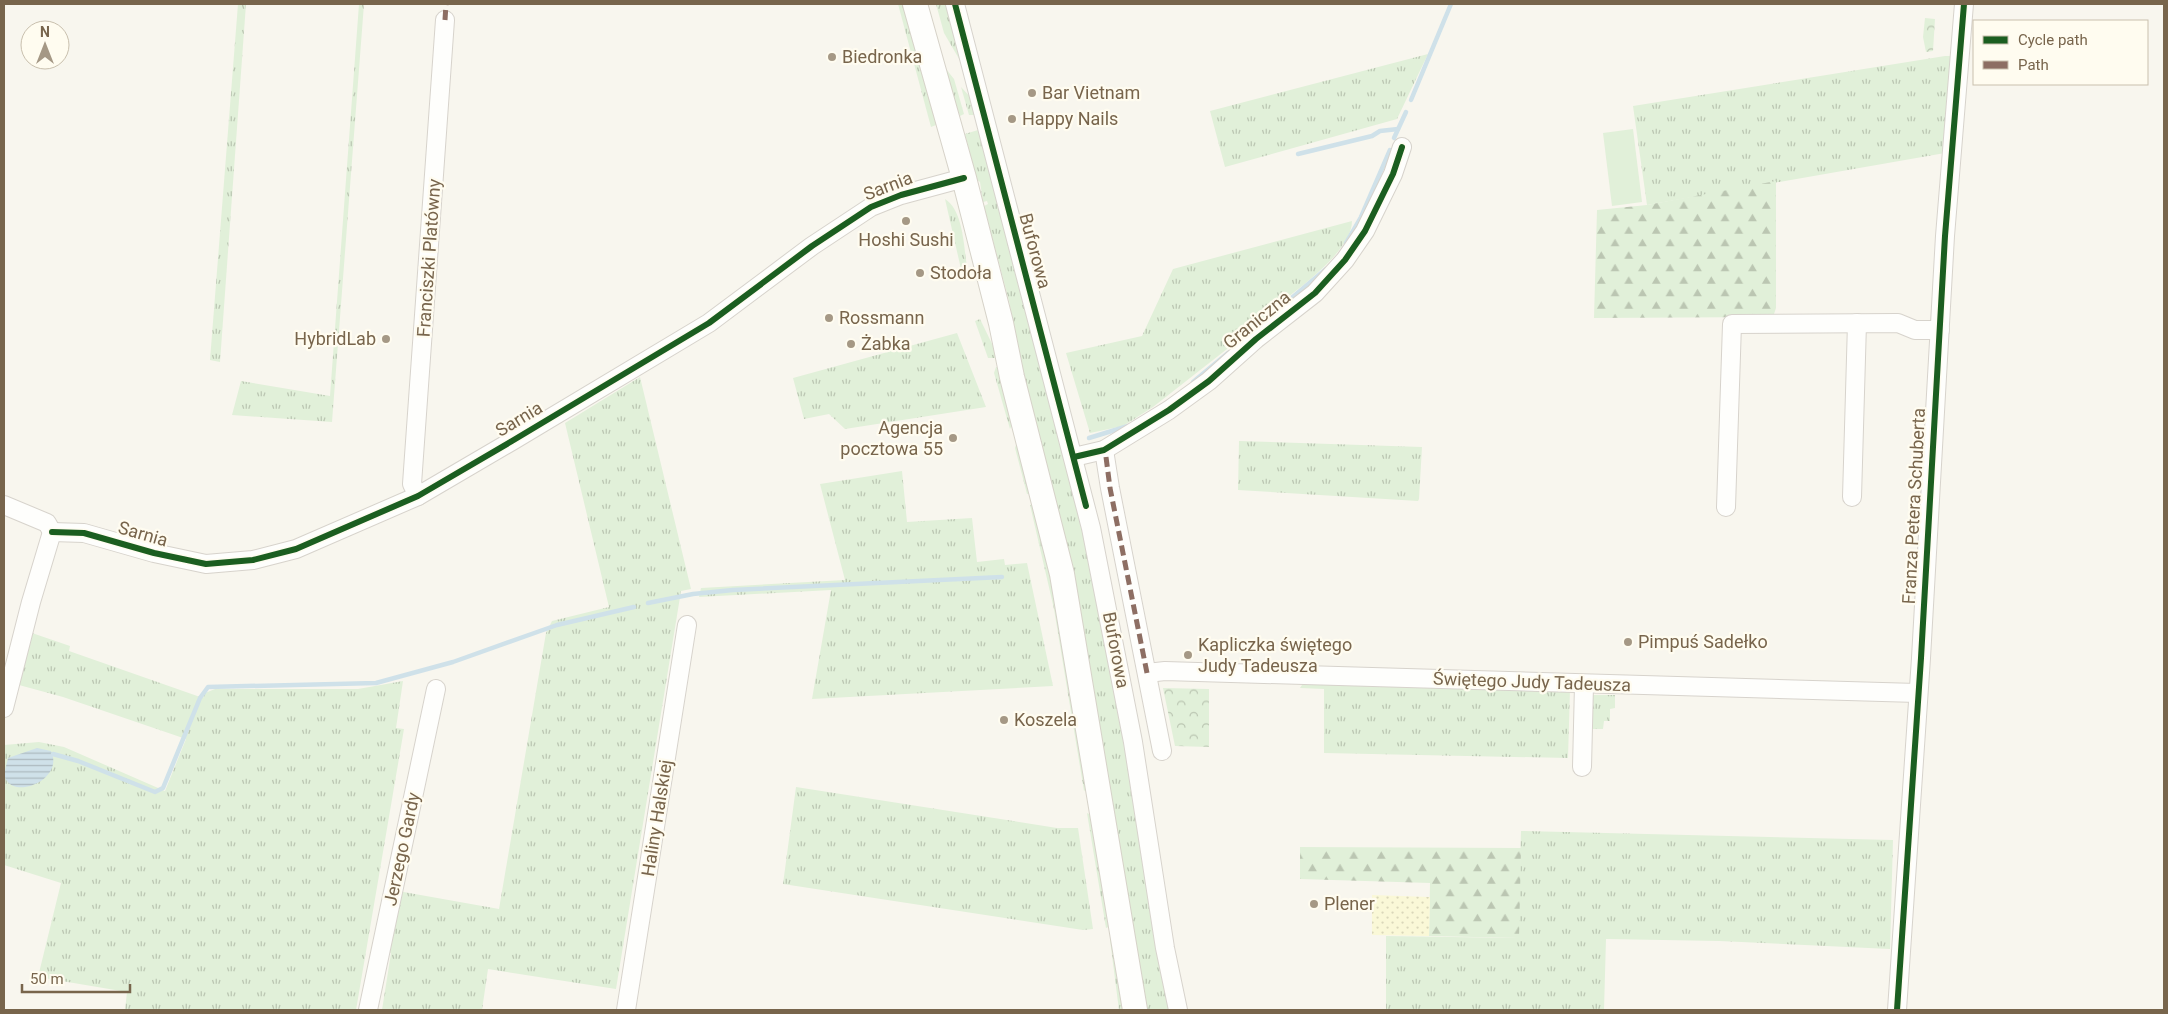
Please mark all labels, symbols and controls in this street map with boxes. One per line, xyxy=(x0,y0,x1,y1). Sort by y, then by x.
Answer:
north arrow xyxy=(20,20,70,70)
legend xyxy=(1973,20,2148,85)
text: N xyxy=(40,24,50,40)
text: Cycle path xyxy=(2018,31,2088,49)
place label: Biedronka xyxy=(842,46,922,67)
marker: Biedronka xyxy=(826,51,838,63)
text: Path xyxy=(2018,56,2049,74)
place label: Bar Vietnam xyxy=(1042,82,1140,103)
marker: Bar Vietnam xyxy=(1026,87,1038,99)
place label: Happy Nails xyxy=(1022,108,1118,129)
marker: Happy Nails xyxy=(1006,113,1018,125)
street label: Sarnia xyxy=(860,167,915,204)
street label: Franciszki Platówny xyxy=(412,178,445,338)
street label: Buforowa xyxy=(1015,211,1056,291)
marker: Hoshi Sushi xyxy=(900,215,912,227)
place label: Hoshi Sushi xyxy=(858,229,954,250)
place label: Stodoła xyxy=(930,262,992,283)
marker: Stodoła xyxy=(914,267,926,279)
street label: Graniczna xyxy=(1219,286,1294,353)
place label: Rossmann xyxy=(839,307,924,328)
marker: Rossmann xyxy=(823,312,835,324)
place label: HybridLab xyxy=(294,328,376,349)
marker: HybridLab xyxy=(380,333,392,345)
place label: Żabka xyxy=(861,333,911,354)
marker: Żabka xyxy=(845,338,857,350)
street label: Sarnia xyxy=(492,397,546,441)
street label: Franza Petera Schuberta xyxy=(1898,407,1929,605)
place label: Agencja pocztowa 55 xyxy=(840,417,943,459)
marker: Agencja pocztowa 55 xyxy=(947,432,959,444)
street label: Sarnia xyxy=(116,516,170,551)
street label: Buforowa xyxy=(1099,610,1134,690)
place label: Pimpuś Sadełko xyxy=(1638,631,1768,652)
place label: Kapliczka świętego Judy Tadeusza xyxy=(1198,634,1352,676)
marker: Pimpuś Sadełko xyxy=(1622,636,1634,648)
marker: Kapliczka świętego Judy Tadeusza xyxy=(1182,649,1194,661)
street label: Świętego Judy Tadeusza xyxy=(1433,668,1631,695)
place label: Koszela xyxy=(1014,709,1077,730)
marker: Koszela xyxy=(998,714,1010,726)
street label: Haliny Halskiej xyxy=(637,758,676,878)
street label: Jerzego Gardy xyxy=(379,790,424,908)
place label: Plener xyxy=(1324,893,1375,914)
marker: Plener xyxy=(1308,898,1320,910)
scale bar xyxy=(22,962,130,994)
text: 50 m xyxy=(30,970,64,988)

